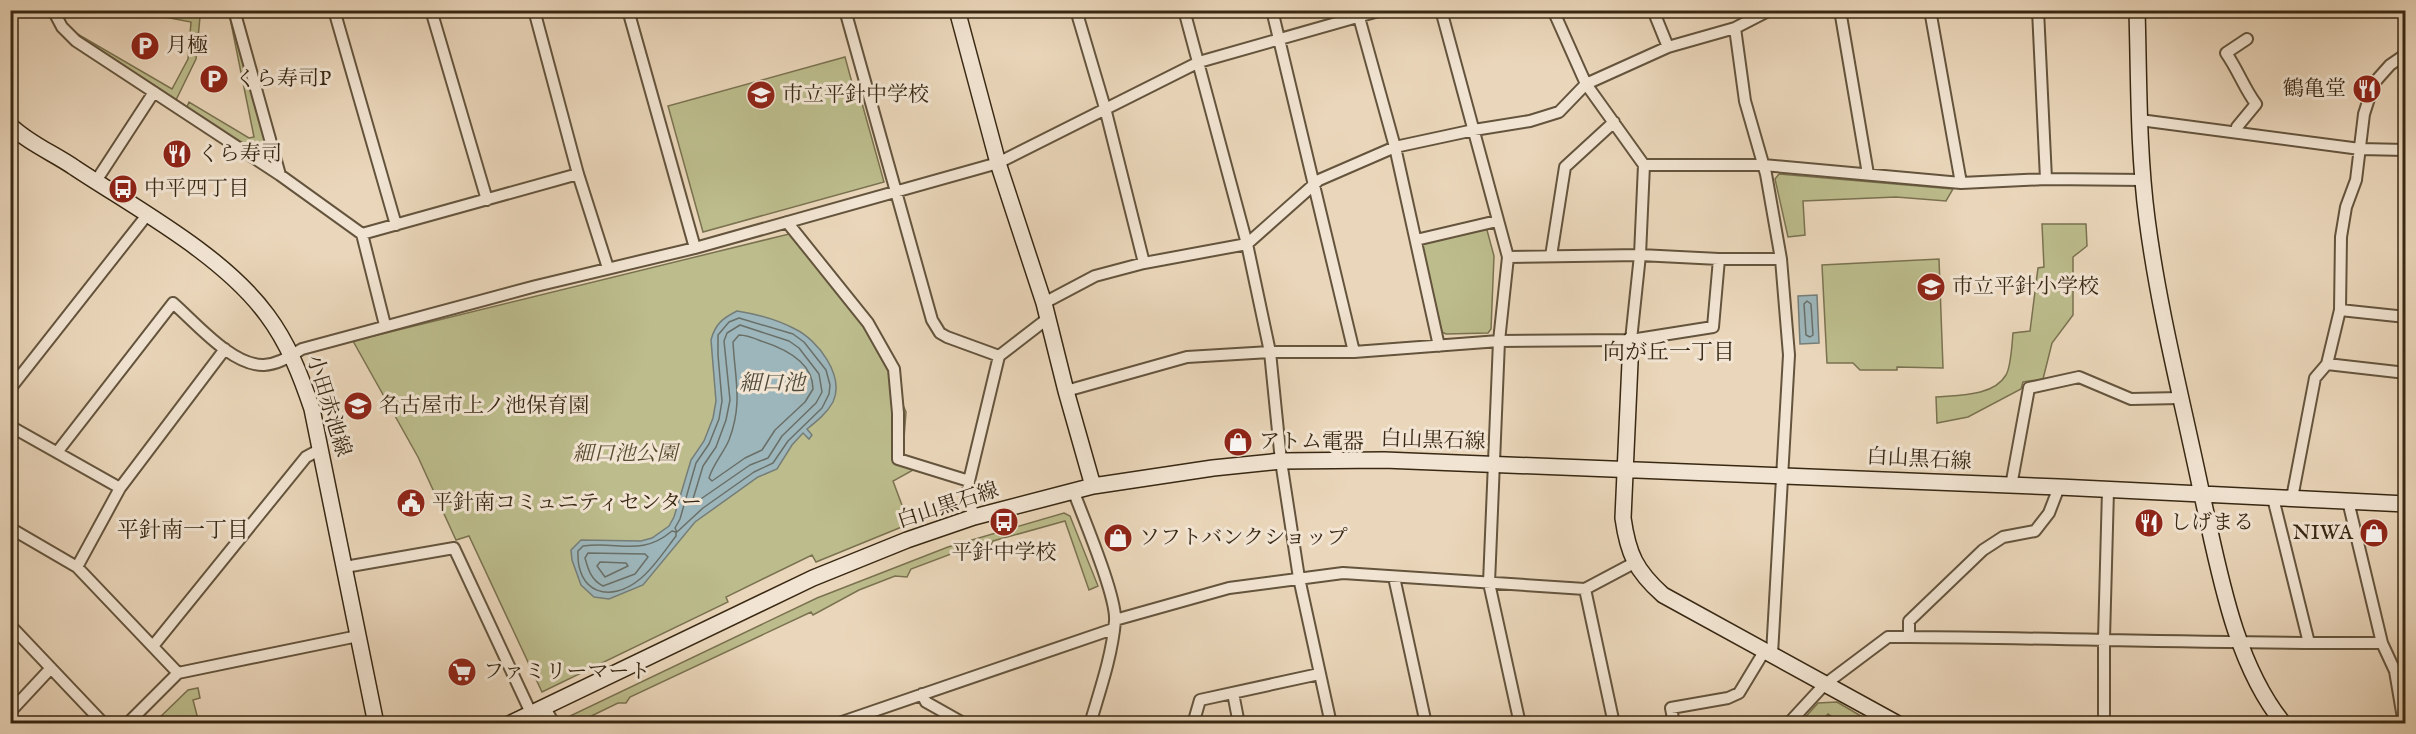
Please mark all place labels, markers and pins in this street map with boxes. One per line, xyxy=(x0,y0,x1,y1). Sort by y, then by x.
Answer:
parking icon: 月極 xyxy=(129,30,161,62)
place label: 月極 xyxy=(166,33,208,60)
parking icon: くら寿司P xyxy=(198,63,230,95)
place label: くら寿司P xyxy=(235,66,331,93)
restaurant icon: 鶴亀堂 xyxy=(2351,73,2383,105)
place label: 鶴亀堂 xyxy=(2283,76,2346,103)
school or university icon: 市立平針中学校 xyxy=(745,79,777,111)
place label: 市立平針中学校 xyxy=(782,82,929,109)
restaurant icon: くら寿司 xyxy=(161,138,193,170)
place label: くら寿司 xyxy=(198,141,282,168)
bus stop icon: 中平四丁目 xyxy=(107,173,139,205)
place label: 中平四丁目 xyxy=(144,176,249,203)
school or university icon: 市立平針小学校 xyxy=(1915,271,1947,303)
place label: 市立平針小学校 xyxy=(1952,274,2099,301)
school or university icon: 名古屋市上ノ池保育園 xyxy=(342,390,374,422)
place label: 名古屋市上ノ池保育園 xyxy=(379,393,589,420)
shop icon: アトム電器 xyxy=(1222,426,1254,458)
place label: アトム電器 xyxy=(1259,429,1364,456)
public building icon: 平針南コミュニティセンター xyxy=(395,487,427,519)
place label: 平針南コミュニティセンター xyxy=(432,490,702,517)
bus stop icon: 平針中学校 xyxy=(988,506,1020,538)
restaurant icon: しげまる xyxy=(2133,507,2165,539)
place label: しげまる xyxy=(2170,510,2254,537)
shop icon: NIWA xyxy=(2358,517,2390,549)
place label: NIWA xyxy=(2293,520,2354,547)
shop icon: ソフトバンクショップ xyxy=(1102,522,1134,554)
place label: ソフトバンクショップ xyxy=(1139,525,1348,552)
place label: 平針中学校 xyxy=(952,540,1057,567)
supermarket icon: ファミリーマート xyxy=(446,656,478,688)
place label: ファミリーマート xyxy=(483,659,651,686)

